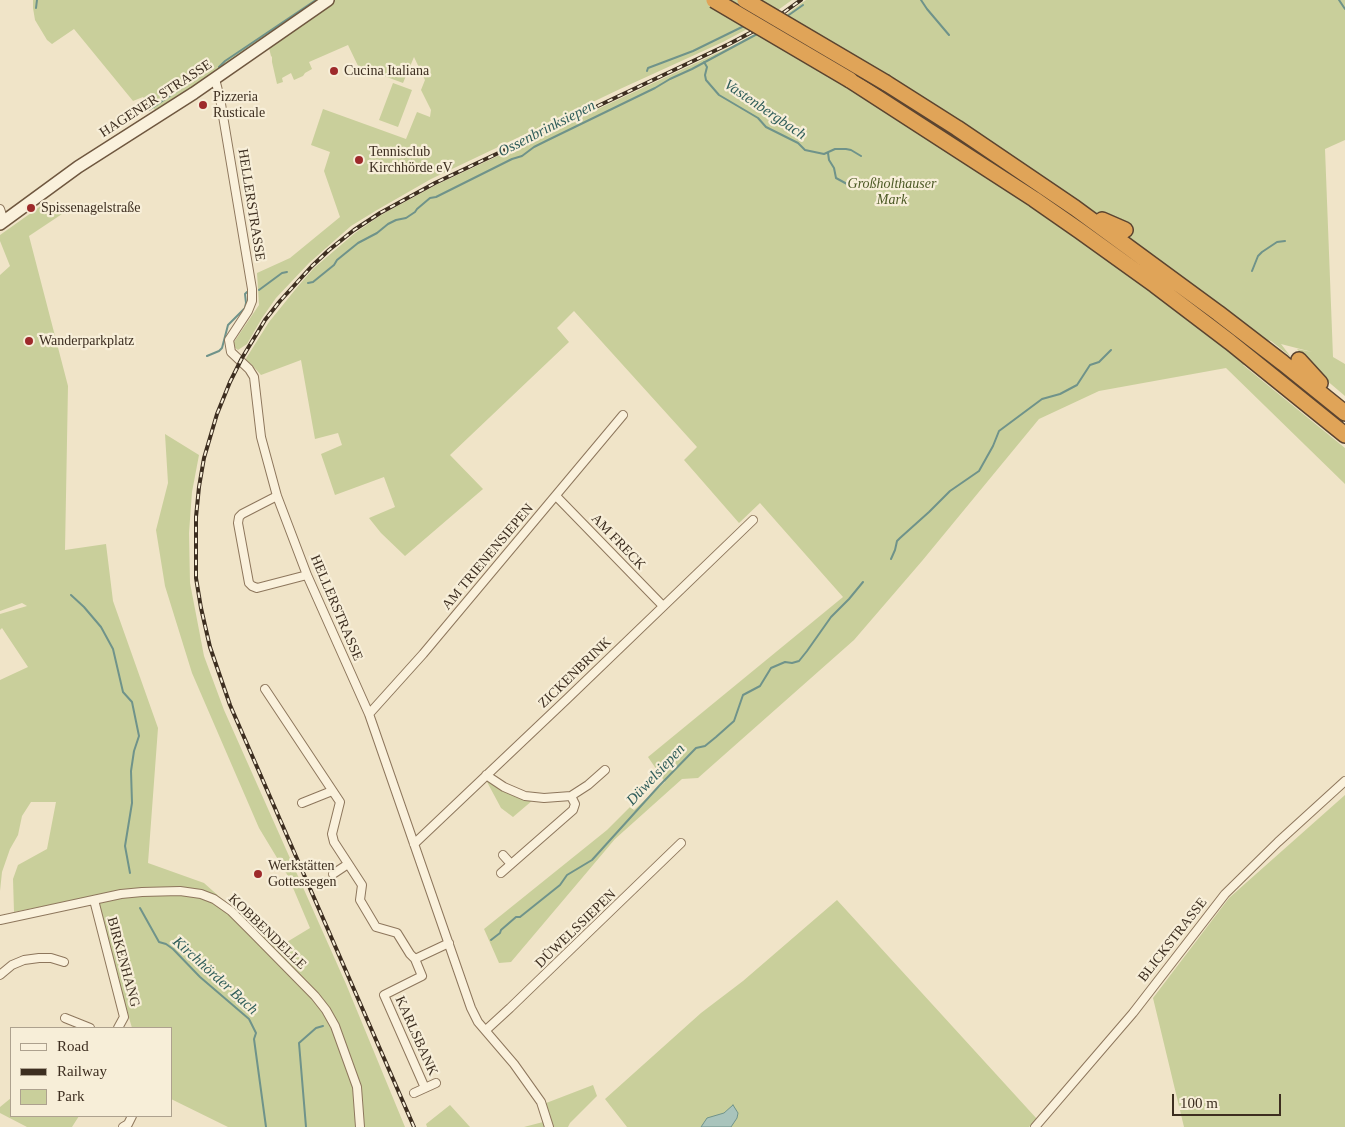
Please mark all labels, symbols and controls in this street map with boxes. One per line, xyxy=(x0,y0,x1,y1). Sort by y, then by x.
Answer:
street label: HAGENER STRASSE xyxy=(97,56,215,142)
place label: Cucina Italiana xyxy=(344,63,429,79)
marker: Cucina Italiana xyxy=(328,65,340,77)
water label: Vastenbergbach xyxy=(720,76,810,144)
place label: Pizzeria Rusticale xyxy=(213,89,265,121)
water label: Ossenbrinksiepen xyxy=(495,97,599,161)
marker: Pizzeria Rusticale xyxy=(197,99,209,111)
place label: Tennisclub Kirchhörde eV xyxy=(369,144,453,176)
street label: HELLERSTRASSE xyxy=(234,148,268,262)
marker: Tennisclub Kirchhörde eV xyxy=(353,154,365,166)
park label: Großholthauser Mark xyxy=(848,176,936,208)
place label: Spissenagelstraße xyxy=(41,200,141,216)
marker: Spissenagelstraße xyxy=(25,202,37,214)
place label: Wanderparkplatz xyxy=(39,333,134,349)
marker: Wanderparkplatz xyxy=(23,335,35,347)
street label: AM TRIENENSIEPEN xyxy=(439,501,537,613)
street label: AM FRECK xyxy=(587,511,649,573)
street label: HELLERSTRASSE xyxy=(306,552,366,664)
street label: ZICKENBRINK xyxy=(535,634,615,712)
water label: Düwelsiepen xyxy=(623,741,689,809)
place label: Werkstätten Gottessegen xyxy=(268,858,336,890)
marker: Werkstätten Gottessegen xyxy=(252,868,264,880)
street label: DÜWELSSIEPEN xyxy=(532,886,620,972)
street label: KOBBENDELLE xyxy=(225,891,309,973)
street label: BLICKSTRASSE xyxy=(1135,895,1211,985)
street label: BIRKENHANG xyxy=(103,915,143,1009)
water label: Kirchhörder Bach xyxy=(169,933,261,1019)
street label: KARLSBANK xyxy=(391,993,441,1079)
legend xyxy=(10,1027,172,1117)
text: Road xyxy=(57,1038,89,1054)
text: Railway xyxy=(57,1063,107,1079)
scale bar xyxy=(1175,1084,1284,1116)
text: Park xyxy=(57,1088,85,1104)
text: 100 m xyxy=(1180,1095,1218,1111)

